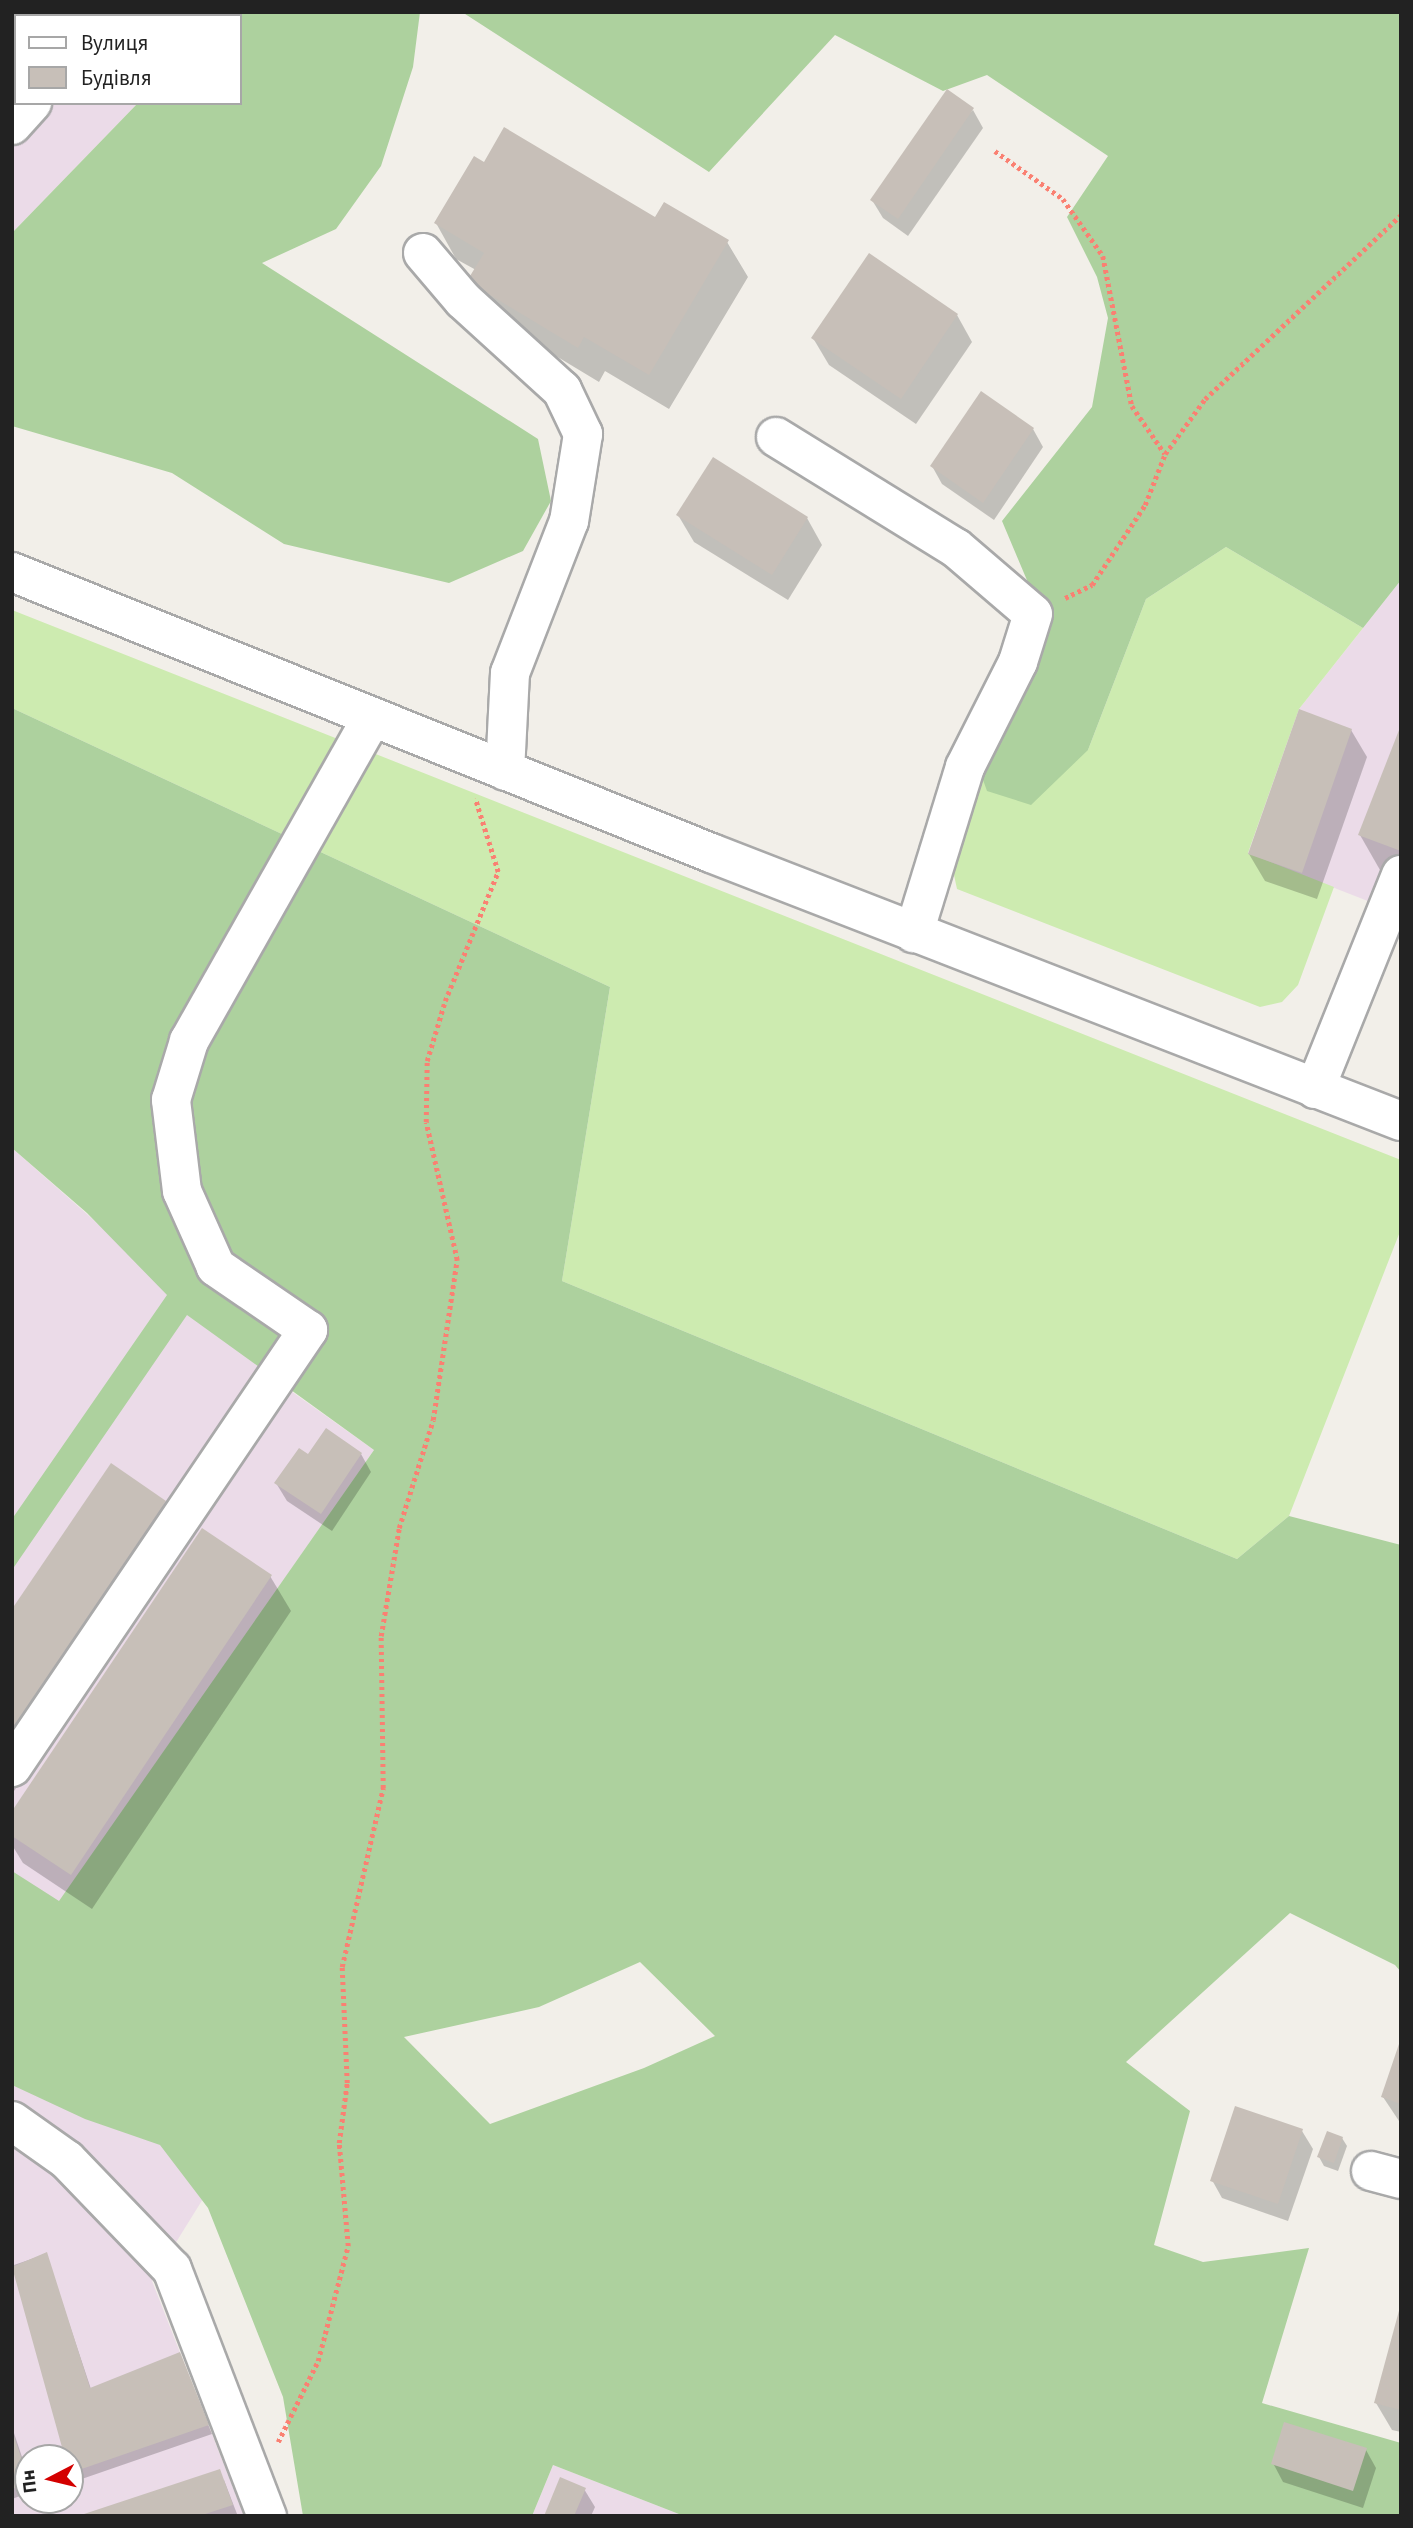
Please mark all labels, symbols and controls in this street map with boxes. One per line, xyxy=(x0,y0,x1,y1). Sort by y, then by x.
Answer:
legend xyxy=(14,14,242,105)
text: Вулиця xyxy=(81,28,148,58)
text: Будівля xyxy=(81,63,152,93)
north arrow xyxy=(14,2444,84,2514)
text: Пн xyxy=(15,2468,44,2495)

